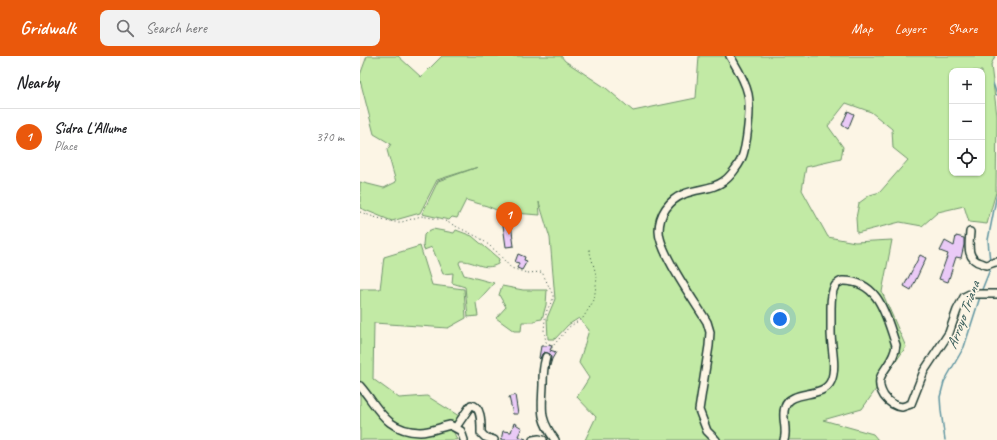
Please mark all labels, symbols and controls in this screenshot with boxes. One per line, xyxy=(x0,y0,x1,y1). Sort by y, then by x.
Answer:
search box xyxy=(100,10,380,46)
text: Gridwalk xyxy=(20,16,76,40)
icon: search xyxy=(114,17,136,39)
text: Search here xyxy=(146,19,207,38)
text: Map xyxy=(851,20,873,37)
text: Layers xyxy=(895,20,926,37)
text: Share xyxy=(948,20,977,37)
map controls xyxy=(949,68,985,176)
button: + xyxy=(949,68,985,104)
text: Nearby xyxy=(16,72,59,93)
button: − xyxy=(949,104,985,140)
text: Sidra L'Allume xyxy=(54,119,126,138)
text: 1 xyxy=(26,129,32,145)
text: 370 m xyxy=(316,129,344,145)
text: Place xyxy=(54,138,77,154)
button: locate xyxy=(949,140,985,176)
pin: 1 xyxy=(496,202,522,235)
water label: Arroyo Triana xyxy=(942,277,985,352)
your location xyxy=(770,309,790,329)

